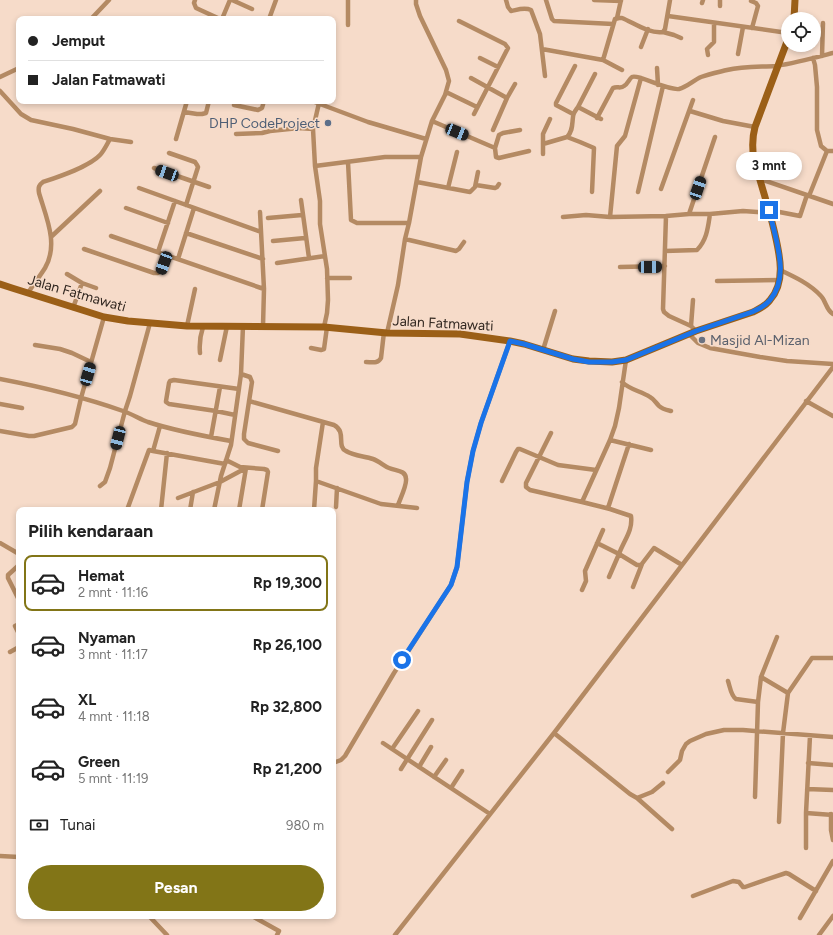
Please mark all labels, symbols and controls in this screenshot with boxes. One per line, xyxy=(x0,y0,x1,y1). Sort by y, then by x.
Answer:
map controls xyxy=(781,12,821,52)
button: locate xyxy=(781,12,821,52)
text: Jemput xyxy=(52,32,105,50)
text: Jalan Fatmawati xyxy=(52,71,165,89)
place label: DHP CodeProject xyxy=(209,115,320,132)
marker: DHP CodeProject xyxy=(323,118,333,128)
car xyxy=(444,122,470,142)
callout: 3 mnt xyxy=(736,152,802,180)
text: 3 mnt xyxy=(752,158,786,173)
car xyxy=(154,163,180,183)
car xyxy=(688,175,708,201)
route end xyxy=(760,201,778,219)
car xyxy=(154,250,174,276)
car xyxy=(638,261,662,273)
street label: Jalan Fatmawati xyxy=(26,271,128,316)
street label: Jalan Fatmawati xyxy=(392,312,494,335)
place label: Masjid Al-Mizan xyxy=(710,332,810,349)
marker: Masjid Al-Mizan xyxy=(697,335,707,345)
car xyxy=(79,361,97,387)
car xyxy=(109,425,127,451)
text: Pilih kendaraan xyxy=(28,520,153,542)
icon: car xyxy=(30,565,66,601)
text: Hemat xyxy=(78,567,125,585)
text: Rp 19,300 xyxy=(253,574,322,592)
text: 2 mnt · 11:16 xyxy=(78,585,148,600)
icon: car xyxy=(30,627,66,663)
text: Nyaman xyxy=(78,629,136,647)
text: Rp 26,100 xyxy=(253,636,322,654)
text: 3 mnt · 11:17 xyxy=(78,647,148,662)
route start xyxy=(393,651,411,669)
icon: car xyxy=(30,689,66,725)
text: XL xyxy=(78,691,96,709)
text: Rp 32,800 xyxy=(250,698,322,716)
text: 4 mnt · 11:18 xyxy=(78,709,150,724)
icon: car xyxy=(30,751,66,787)
text: Green xyxy=(78,753,120,771)
text: Rp 21,200 xyxy=(253,760,322,778)
text: 5 mnt · 11:19 xyxy=(78,771,148,786)
icon: cash xyxy=(28,814,50,836)
text: Tunai xyxy=(60,816,95,834)
text: 980 m xyxy=(286,818,324,833)
button: Pesan xyxy=(28,865,324,911)

